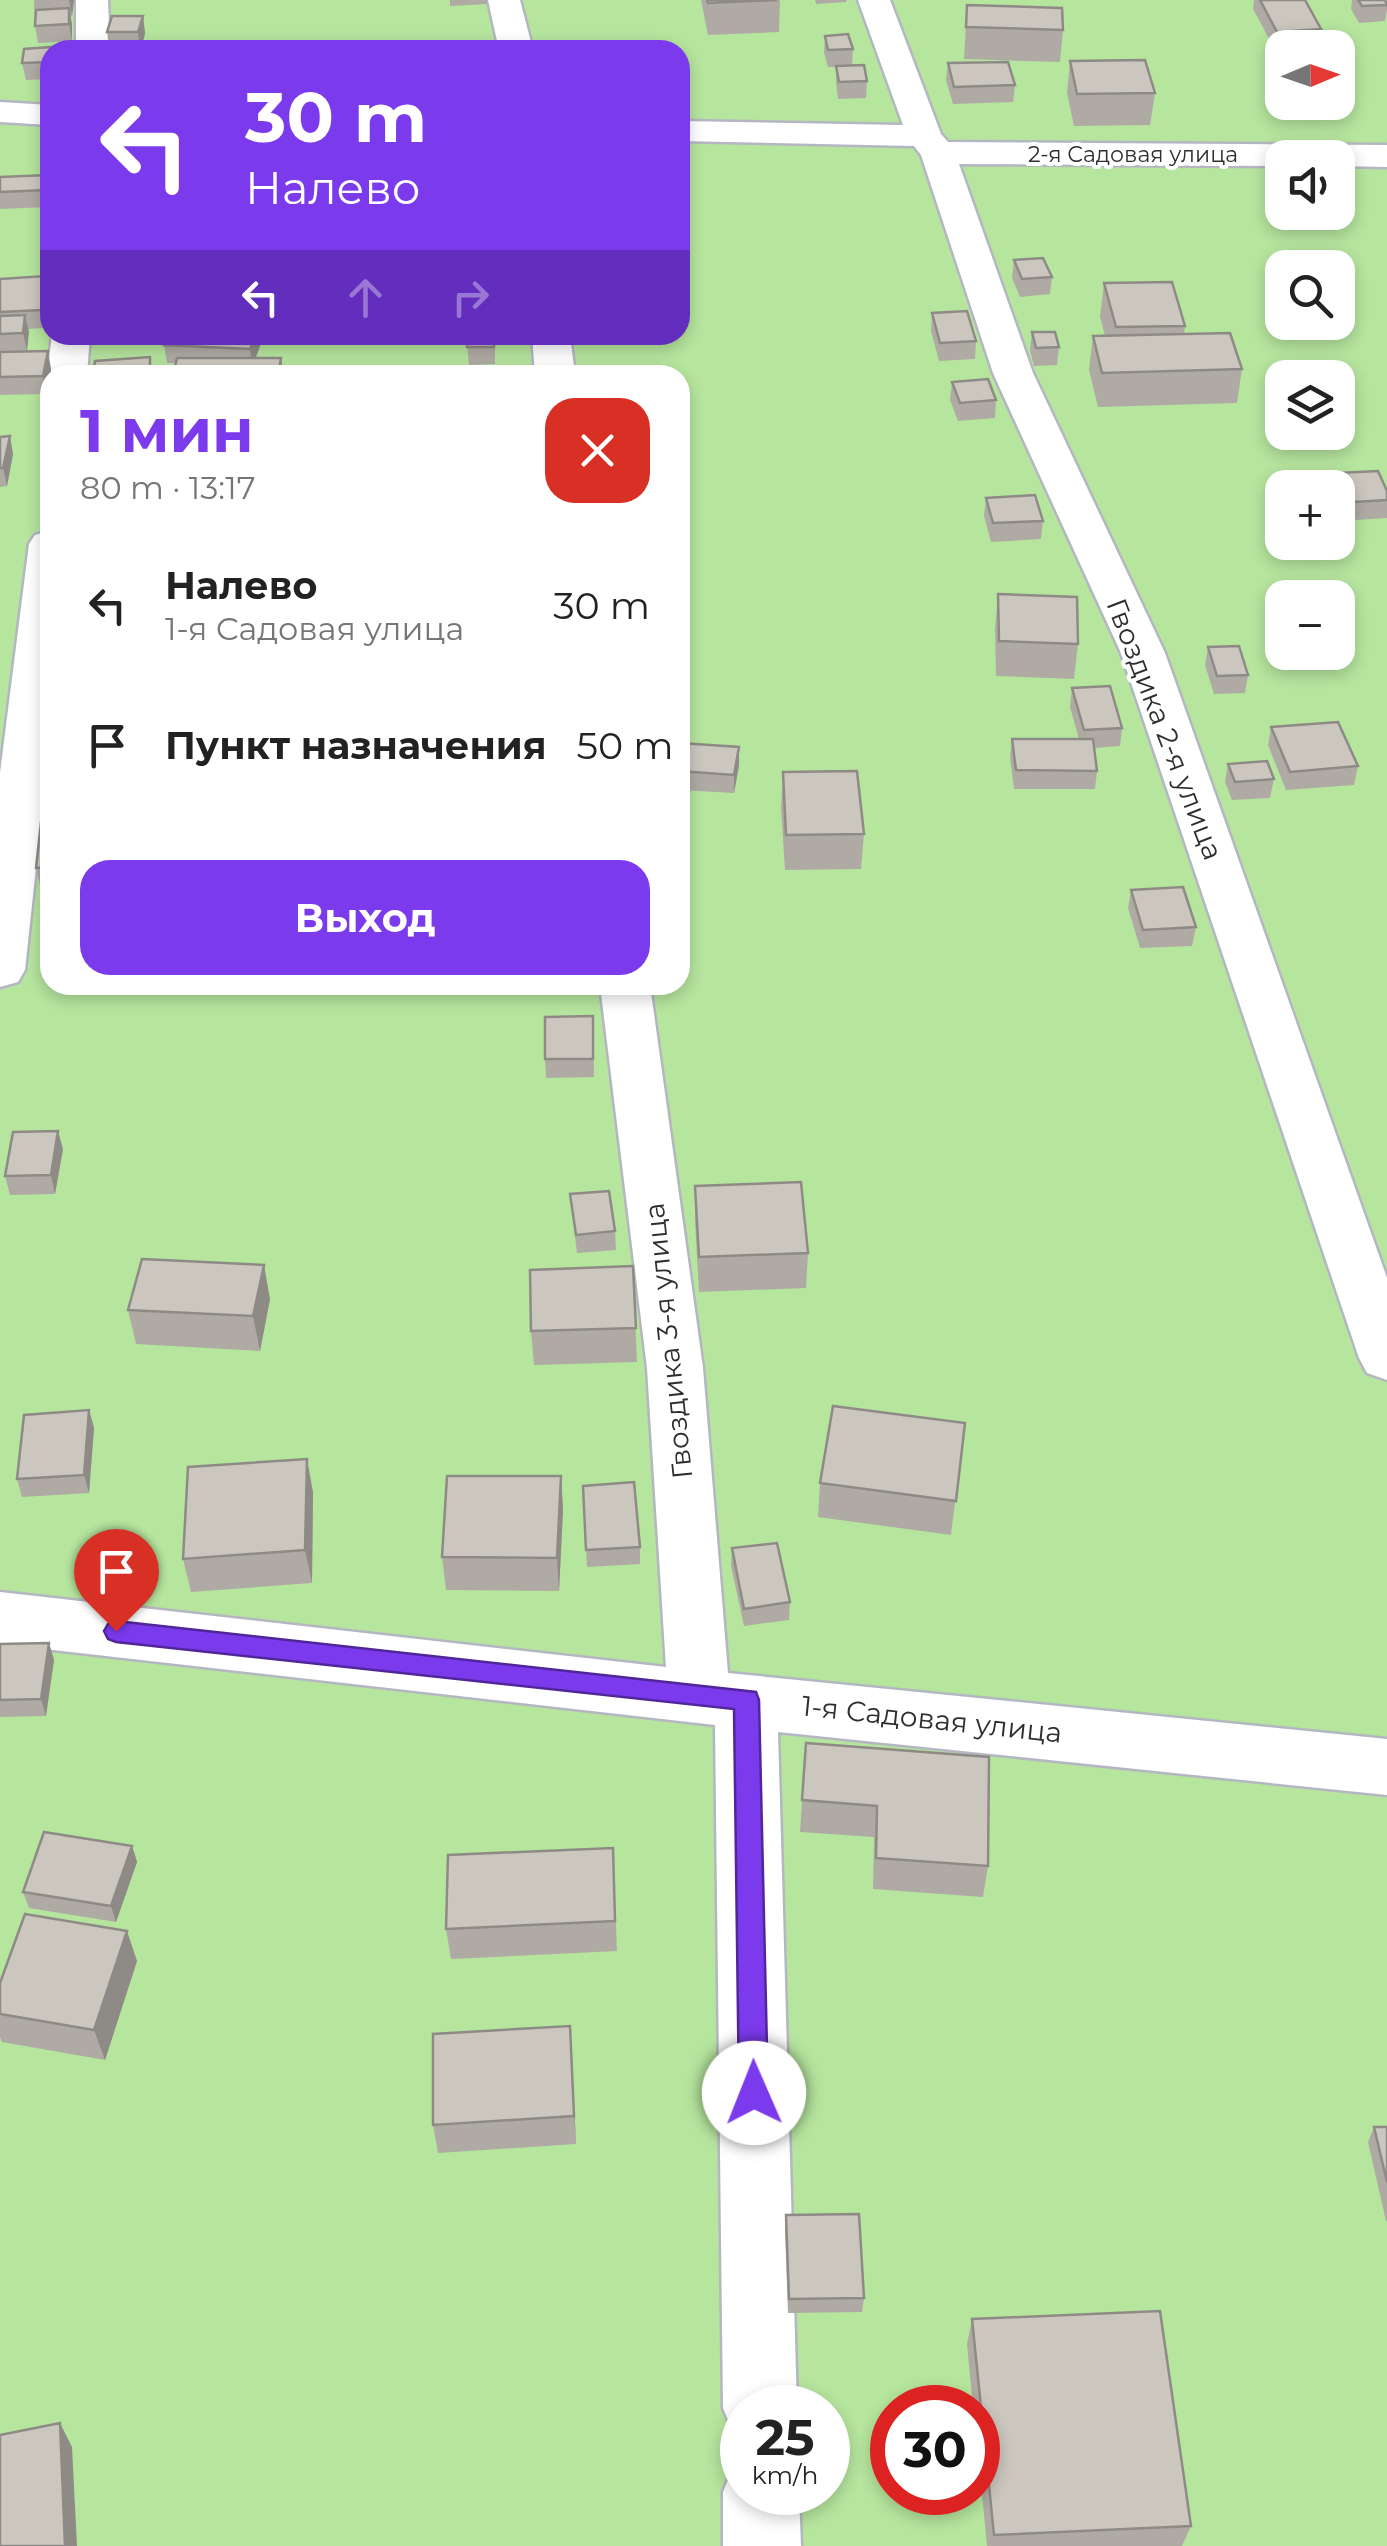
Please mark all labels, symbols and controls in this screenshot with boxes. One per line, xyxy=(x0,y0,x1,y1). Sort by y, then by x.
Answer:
north arrow xyxy=(1265,30,1355,120)
map controls xyxy=(1265,30,1355,670)
text: 30 m xyxy=(245,74,427,160)
icon: left xyxy=(80,80,210,210)
button: sound xyxy=(1265,140,1355,230)
street label: 2-я Садовая улица xyxy=(1028,141,1238,168)
text: Налево xyxy=(245,160,420,215)
button: search xyxy=(1265,250,1355,340)
icon: left xyxy=(233,270,288,325)
icon: ahead xyxy=(338,270,393,325)
icon: right xyxy=(443,270,498,325)
button: layers xyxy=(1265,360,1355,450)
text: 1 мин xyxy=(80,394,254,467)
button: close xyxy=(545,398,650,503)
text: 80 m · 13:17 xyxy=(80,468,256,507)
button: + xyxy=(1265,470,1355,560)
text: Налево xyxy=(165,562,317,609)
icon: left xyxy=(80,578,135,633)
button: − xyxy=(1265,580,1355,670)
text: 30 m xyxy=(553,582,650,629)
street label: Гвоздика 2-я улица xyxy=(1099,594,1231,864)
text: 1-я Садовая улица xyxy=(165,609,464,648)
icon: arrive xyxy=(80,718,135,773)
text: Пункт назначения xyxy=(165,722,547,769)
text: 50 m xyxy=(577,722,674,769)
button: Выход xyxy=(80,860,650,975)
street label: Гвоздика 3-я улица xyxy=(637,1201,699,1481)
pin xyxy=(74,1529,159,1632)
icon: arrive xyxy=(89,1544,144,1599)
street label: 1-я Садовая улица xyxy=(800,1688,1064,1750)
position arrow xyxy=(702,2041,806,2145)
speed limit sign: 30 xyxy=(870,2385,1000,2515)
text: 25 xyxy=(755,2407,815,2468)
text: km/h xyxy=(752,2460,818,2490)

